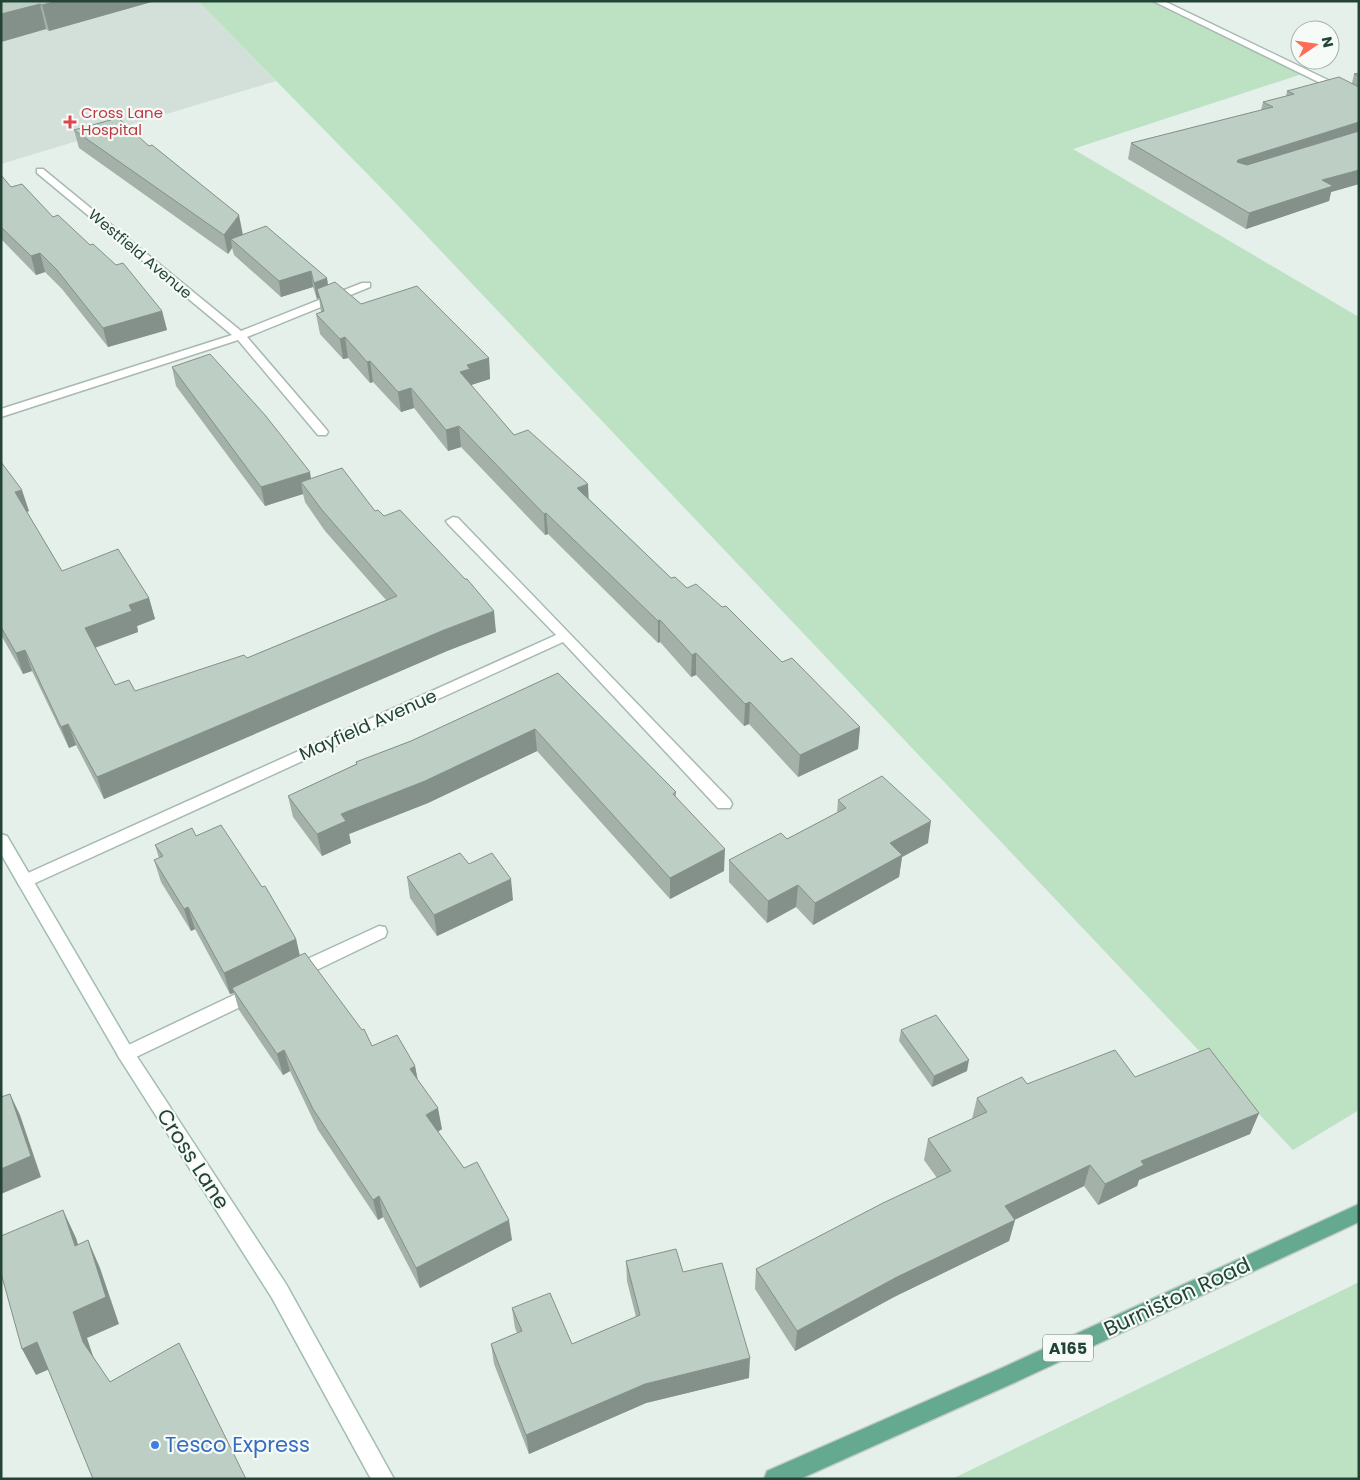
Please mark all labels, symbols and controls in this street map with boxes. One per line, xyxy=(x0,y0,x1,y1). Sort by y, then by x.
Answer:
north arrow xyxy=(1290,20,1340,70)
text: N xyxy=(1317,35,1339,49)
place label: Cross Lane Hospital xyxy=(81,102,163,140)
marker: Cross Lane Hospital xyxy=(63,115,77,129)
street label: Westfield Avenue xyxy=(84,204,197,303)
street label: Mayfield Avenue xyxy=(295,683,441,766)
street label: Cross Lane xyxy=(150,1103,237,1215)
street label: Burniston Road xyxy=(1099,1250,1255,1343)
road number: A165 xyxy=(1043,1335,1093,1362)
place label: Tesco Express xyxy=(165,1430,310,1459)
marker: Tesco Express xyxy=(149,1439,161,1451)

